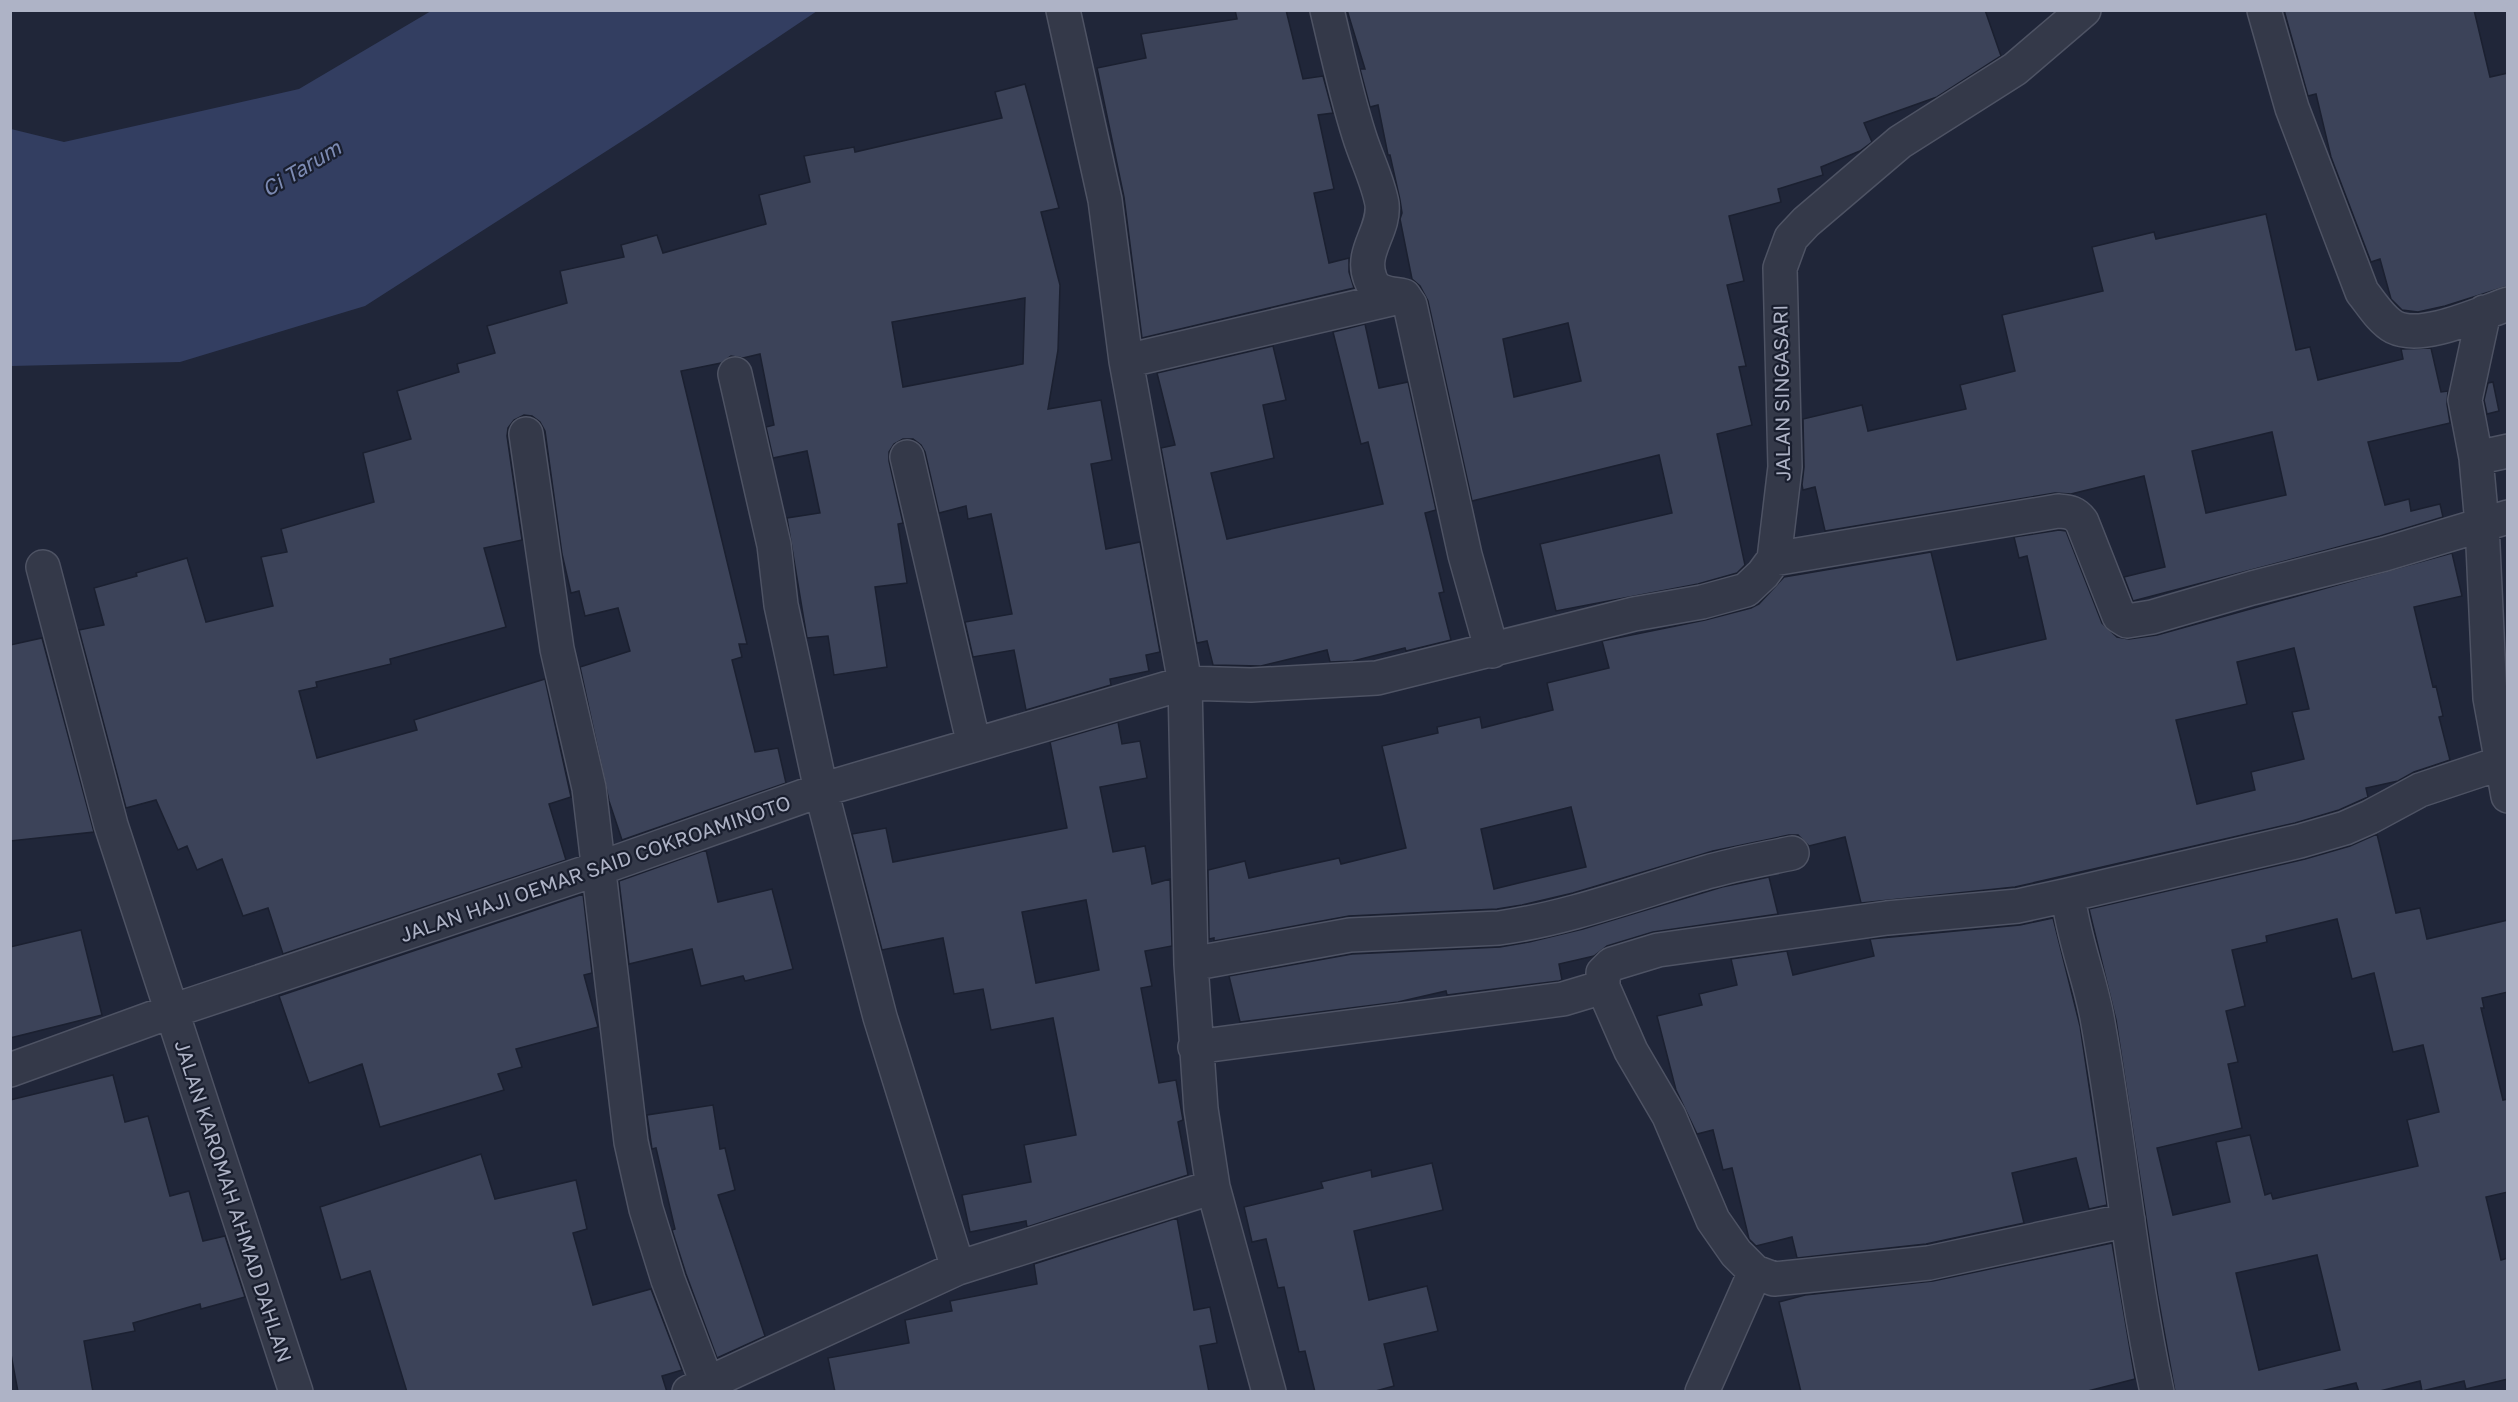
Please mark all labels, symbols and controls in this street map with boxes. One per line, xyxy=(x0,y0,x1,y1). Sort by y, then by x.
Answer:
water label: Ci Tarum xyxy=(257,134,346,202)
street label: JALAN SINGASARI xyxy=(1767,305,1795,481)
street label: JALAN HAJI OEMAR SAID COKROAMINOTO xyxy=(396,790,794,946)
street label: JALAN KAROMAH AHMAD DAHLAN xyxy=(170,1037,298,1365)

